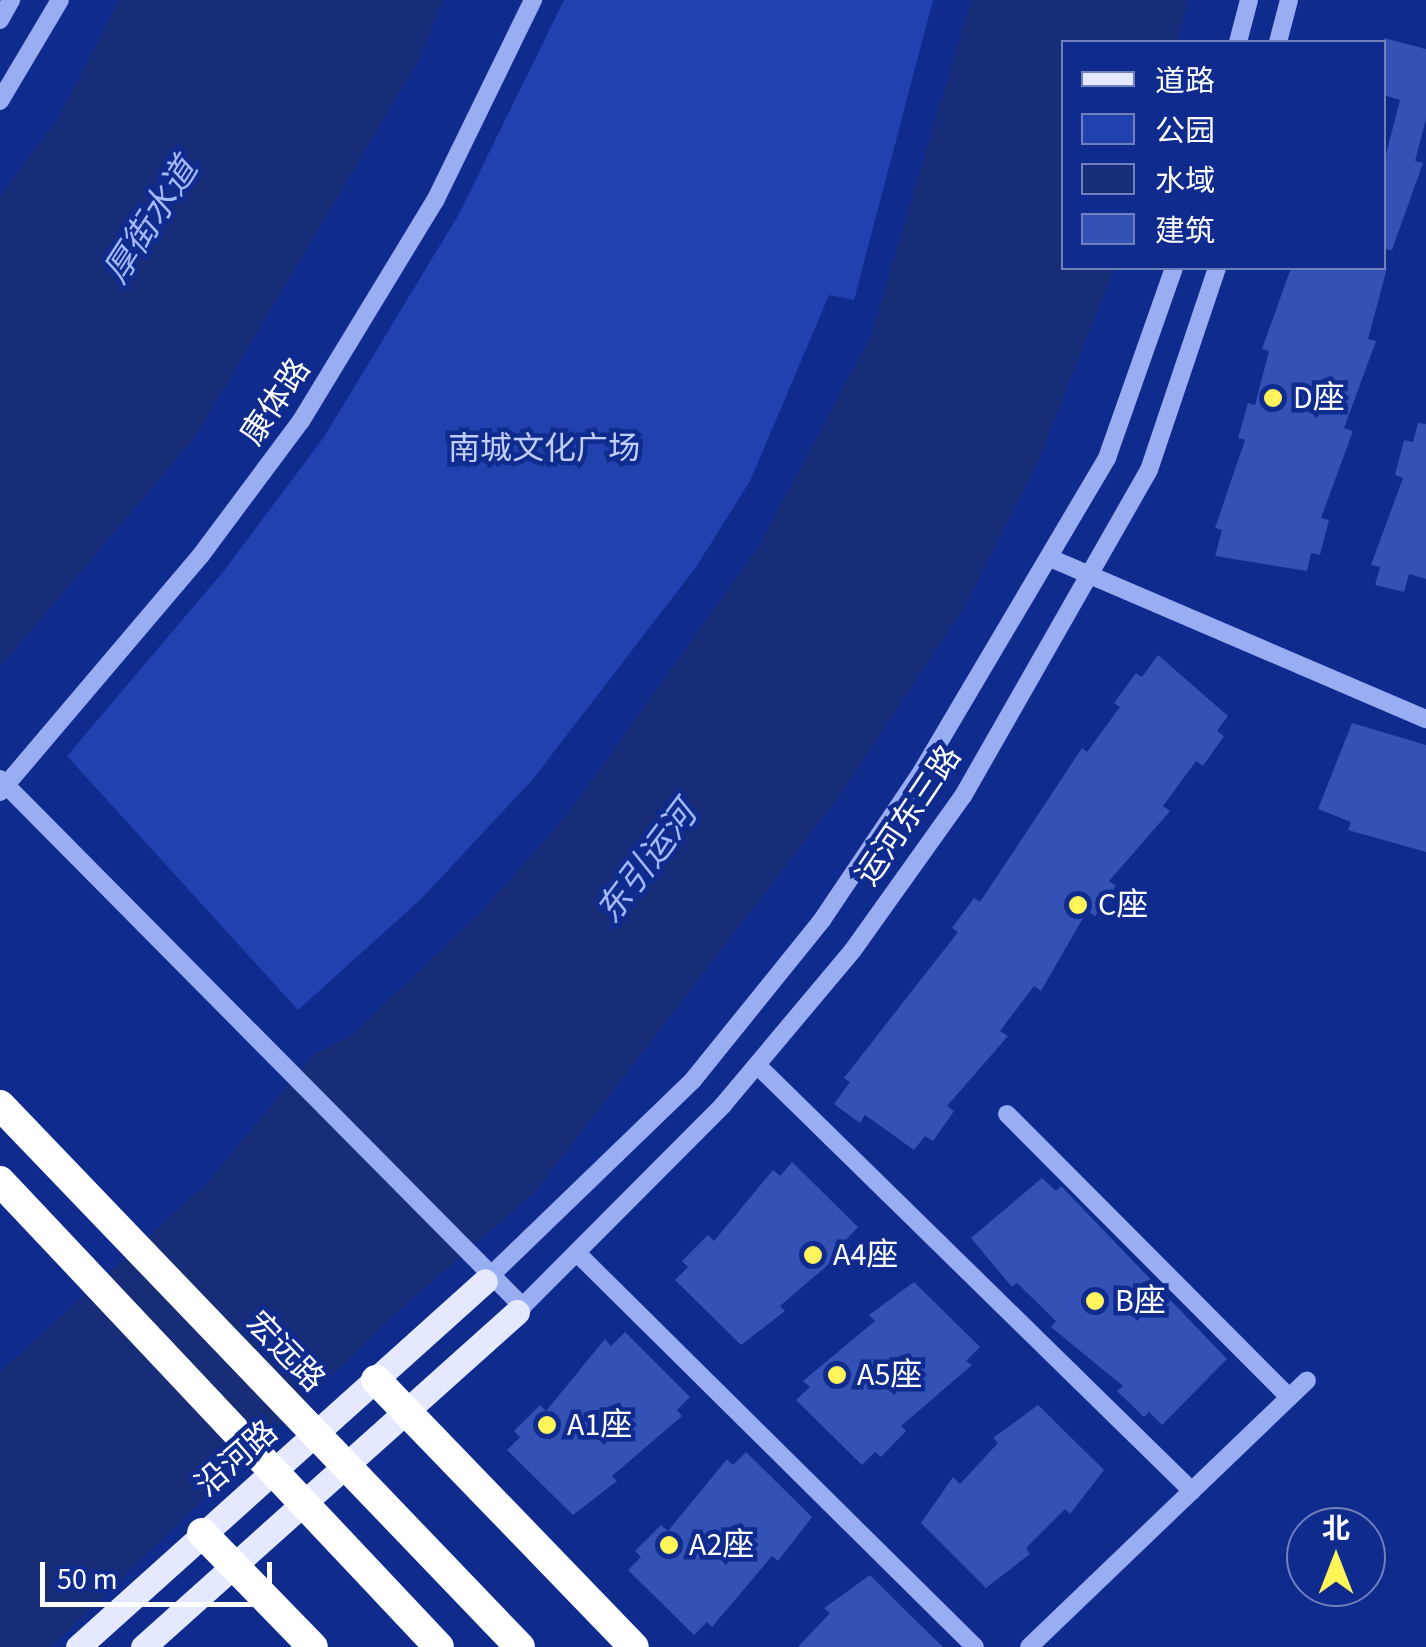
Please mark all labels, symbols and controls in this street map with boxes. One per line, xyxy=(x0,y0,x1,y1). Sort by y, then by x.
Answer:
legend xyxy=(1061,40,1386,270)
text: 道路 xyxy=(1155,60,1215,103)
text: 公园 xyxy=(1155,110,1215,153)
water label: 厚街水道 xyxy=(95,151,207,291)
text: 水域 xyxy=(1155,160,1215,203)
text: 建筑 xyxy=(1155,210,1215,253)
street label: 康体路 xyxy=(233,351,319,453)
place label: D座 xyxy=(1293,379,1345,417)
marker: D座 xyxy=(1262,387,1284,409)
park label: 南城文化广场 xyxy=(448,430,640,468)
street label: 运河东三路 xyxy=(848,739,970,893)
water label: 东引运河 xyxy=(588,794,706,932)
place label: C座 xyxy=(1098,886,1148,924)
marker: C座 xyxy=(1067,894,1089,916)
place label: A4座 xyxy=(833,1236,898,1274)
marker: A4座 xyxy=(802,1244,824,1266)
place label: B座 xyxy=(1115,1282,1166,1320)
marker: B座 xyxy=(1084,1290,1106,1312)
street label: 宏远路 xyxy=(238,1304,332,1400)
place label: A5座 xyxy=(857,1356,922,1394)
marker: A5座 xyxy=(826,1364,848,1386)
place label: A1座 xyxy=(567,1406,632,1444)
street label: 沿河路 xyxy=(188,1413,286,1505)
marker: A1座 xyxy=(536,1414,558,1436)
north arrow xyxy=(1286,1507,1386,1607)
text: 北 xyxy=(1322,1509,1350,1549)
place label: A2座 xyxy=(689,1526,754,1564)
marker: A2座 xyxy=(658,1534,680,1556)
scale bar xyxy=(45,1542,278,1604)
text: 50 m xyxy=(57,1558,118,1601)

